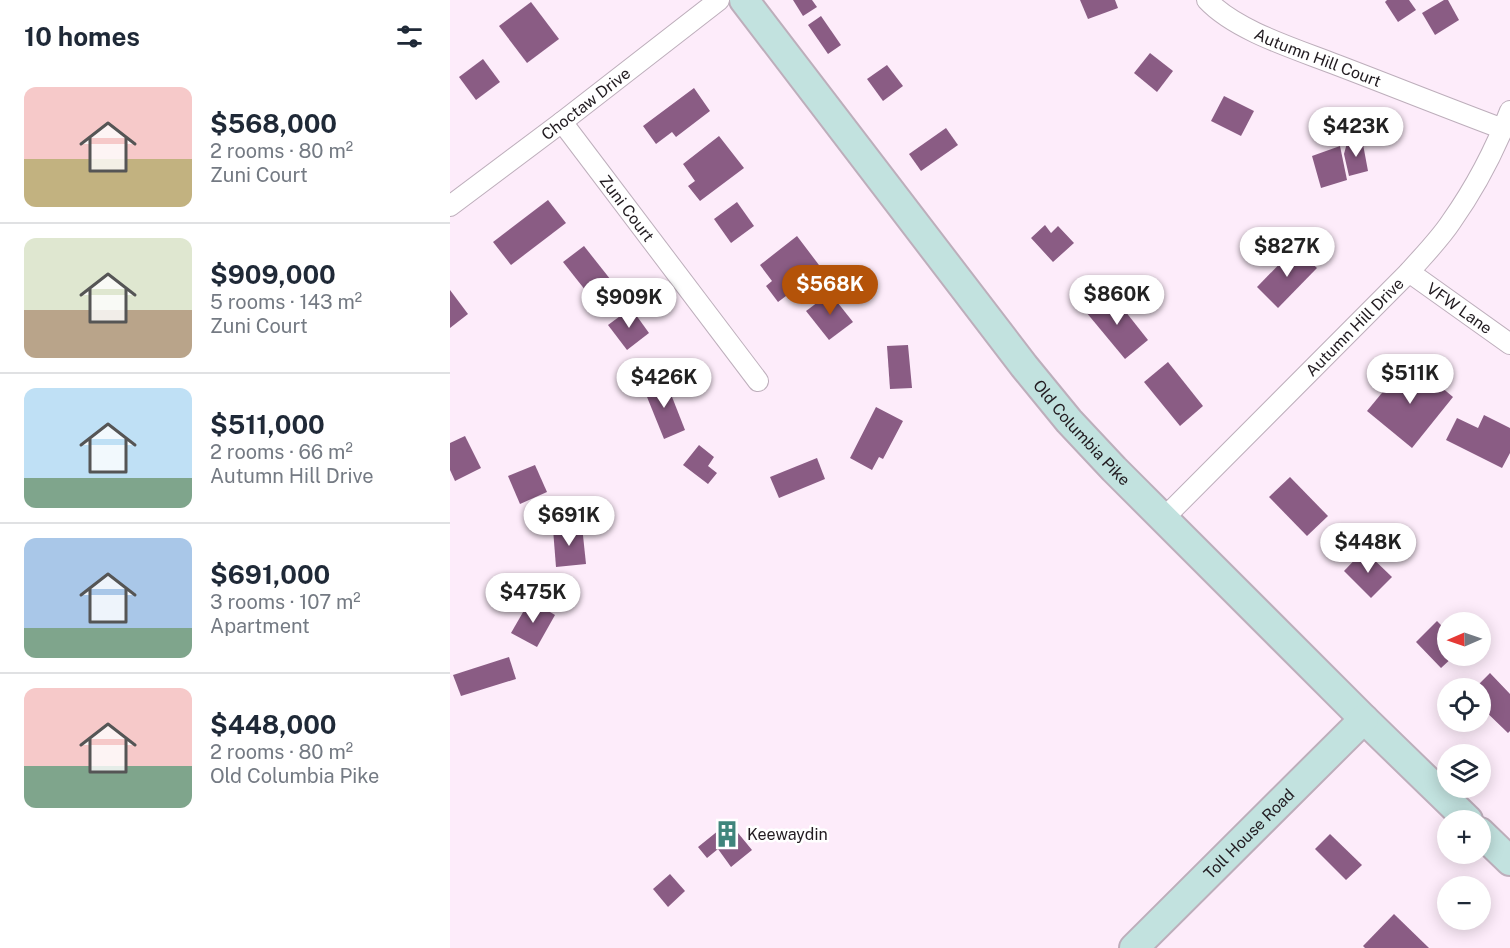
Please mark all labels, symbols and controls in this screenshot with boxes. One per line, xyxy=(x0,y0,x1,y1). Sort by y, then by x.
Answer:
icon: filters xyxy=(393,20,426,53)
text: 10 homes xyxy=(24,21,140,52)
street label: Autumn Hill Court xyxy=(1251,24,1384,91)
street label: Choctaw Drive xyxy=(537,63,634,144)
pin: $423K xyxy=(1314,107,1398,158)
text: $568,000 xyxy=(210,108,337,139)
icon: home xyxy=(72,111,144,183)
text: $423K xyxy=(1322,114,1390,138)
text: 2 rooms · 80 m² xyxy=(210,139,353,163)
text: Zuni Court xyxy=(210,163,308,187)
street label: Zuni Court xyxy=(596,171,658,245)
pin: $827K xyxy=(1245,227,1329,278)
text: $827K xyxy=(1254,234,1320,258)
text: $909,000 xyxy=(210,259,336,290)
icon: home xyxy=(72,262,144,334)
pin: $568K xyxy=(788,265,872,316)
text: $568K xyxy=(796,272,864,296)
street label: Autumn Hill Drive xyxy=(1302,274,1408,380)
pin: $860K xyxy=(1075,275,1159,326)
pin: $909K xyxy=(587,278,671,329)
street label: VFW Lane xyxy=(1423,278,1496,338)
text: $860K xyxy=(1083,282,1151,306)
text: $909K xyxy=(595,285,663,309)
text: 5 rooms · 143 m² xyxy=(210,290,362,314)
text: Zuni Court xyxy=(210,314,308,338)
pin: $511K xyxy=(1368,354,1452,405)
pin: $426K xyxy=(622,358,706,409)
text: $511K xyxy=(1381,361,1439,385)
text: $426K xyxy=(631,365,697,389)
street label: Old Columbia Pike xyxy=(1030,376,1134,489)
text: $511,000 xyxy=(210,409,325,440)
icon: home xyxy=(72,412,144,484)
text: 2 rooms · 66 m² xyxy=(210,440,353,464)
text: Autumn Hill Drive xyxy=(210,464,374,488)
pin: $691K xyxy=(527,496,611,547)
text: $691K xyxy=(538,503,600,527)
pin: $448K xyxy=(1326,523,1410,574)
text: $448K xyxy=(1334,530,1402,554)
text: $691,000 xyxy=(210,559,330,590)
icon: home xyxy=(72,562,144,634)
pin: $475K xyxy=(491,573,575,624)
text: $475K xyxy=(499,580,567,604)
text: 3 rooms · 107 m² xyxy=(210,590,361,614)
north arrow xyxy=(1437,612,1491,666)
map controls xyxy=(1437,612,1491,930)
text: Apartment xyxy=(210,614,310,638)
button: locate xyxy=(1437,678,1491,732)
text: $448,000 xyxy=(210,709,337,740)
icon: home xyxy=(72,712,144,784)
text: 2 rooms · 80 m² xyxy=(210,740,353,764)
button: layers xyxy=(1437,744,1491,798)
text: Old Columbia Pike xyxy=(210,764,379,788)
street label: Toll House Road xyxy=(1200,785,1298,883)
button: + xyxy=(1437,810,1491,864)
building icon: Keewaydin xyxy=(712,819,742,849)
place label: Keewaydin xyxy=(747,825,828,844)
button: − xyxy=(1437,876,1491,930)

